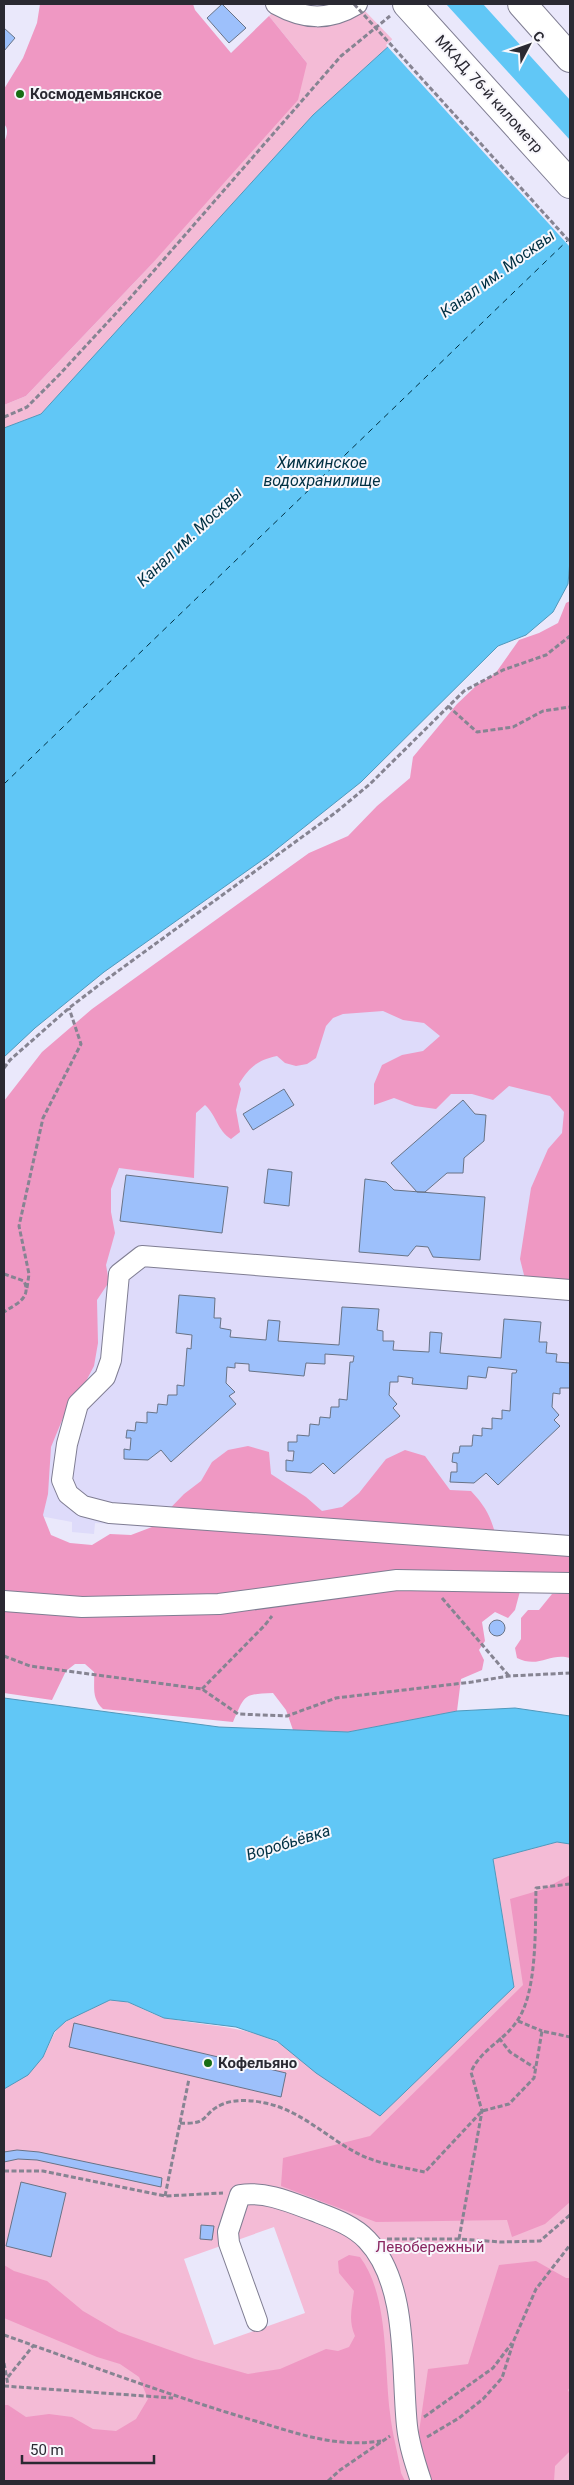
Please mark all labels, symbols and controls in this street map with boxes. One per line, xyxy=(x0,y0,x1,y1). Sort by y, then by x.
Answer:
north arrow xyxy=(504,20,554,70)
text: С xyxy=(530,28,548,45)
street label: МКАД, 76-й километр xyxy=(431,31,547,157)
place label: Космодемьянское xyxy=(30,85,162,103)
marker: Космодемьянское xyxy=(14,88,26,100)
water label: Канал им. Москвы xyxy=(436,225,558,321)
water label: Химкинское водохранилище xyxy=(263,453,381,490)
water label: Канал им. Москвы xyxy=(133,483,246,590)
water label: Воробьёвка xyxy=(244,1821,332,1864)
place label: Кофельяно xyxy=(218,2054,297,2072)
marker: Кофельяно xyxy=(202,2057,214,2069)
park label: Левобережный xyxy=(376,2238,484,2256)
scale bar xyxy=(22,2432,155,2464)
text: 50 m xyxy=(30,2441,64,2459)

